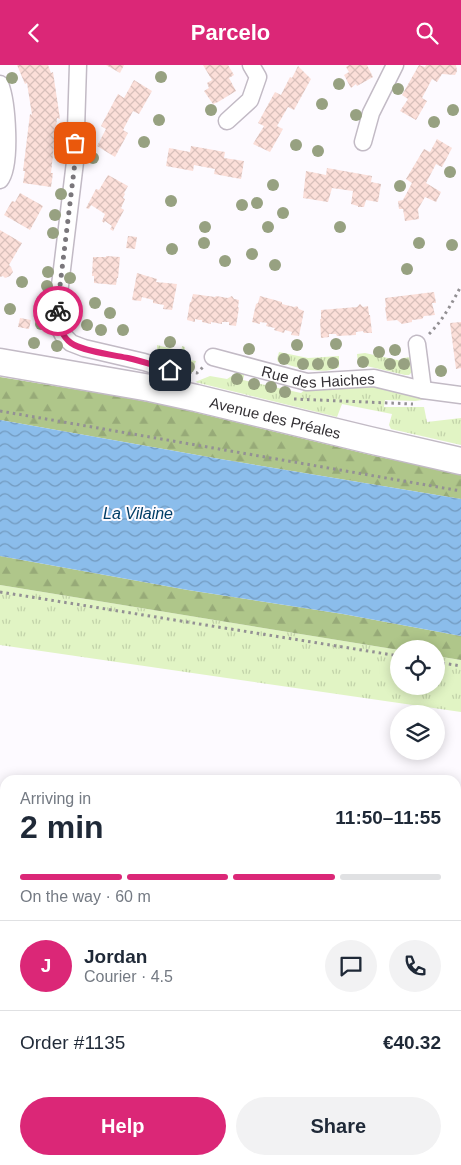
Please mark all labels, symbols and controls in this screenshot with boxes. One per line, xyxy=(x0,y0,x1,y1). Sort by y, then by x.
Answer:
icon: back xyxy=(20,19,48,47)
icon: search xyxy=(413,19,441,47)
text: Parcelo xyxy=(191,20,270,45)
pin xyxy=(54,122,96,164)
icon: bag xyxy=(61,129,89,157)
courier xyxy=(33,286,83,336)
icon: bike xyxy=(44,297,72,325)
pin xyxy=(149,349,191,391)
icon: home xyxy=(156,356,184,384)
street label: Rue des Haiches xyxy=(260,362,375,391)
street label: Avenue des Préales xyxy=(208,393,343,441)
water label: La Vilaine xyxy=(103,505,173,522)
map controls xyxy=(390,640,445,760)
button: locate xyxy=(390,640,445,695)
button: layers xyxy=(390,705,445,760)
text: Arriving in xyxy=(20,790,91,807)
text: 11:50–11:55 xyxy=(335,807,441,828)
text: 2 min xyxy=(20,809,104,845)
text: On the way · 60 m xyxy=(20,888,151,905)
button: chat xyxy=(325,940,377,992)
button: phone xyxy=(389,940,441,992)
text: Jordan xyxy=(84,946,147,967)
text: J xyxy=(41,955,51,976)
text: Courier · 4.5 xyxy=(84,968,173,985)
text: Order #1135 xyxy=(20,1032,125,1053)
text: €40.32 xyxy=(383,1032,441,1053)
button: Help xyxy=(20,1097,226,1155)
button: Share xyxy=(236,1097,441,1155)

